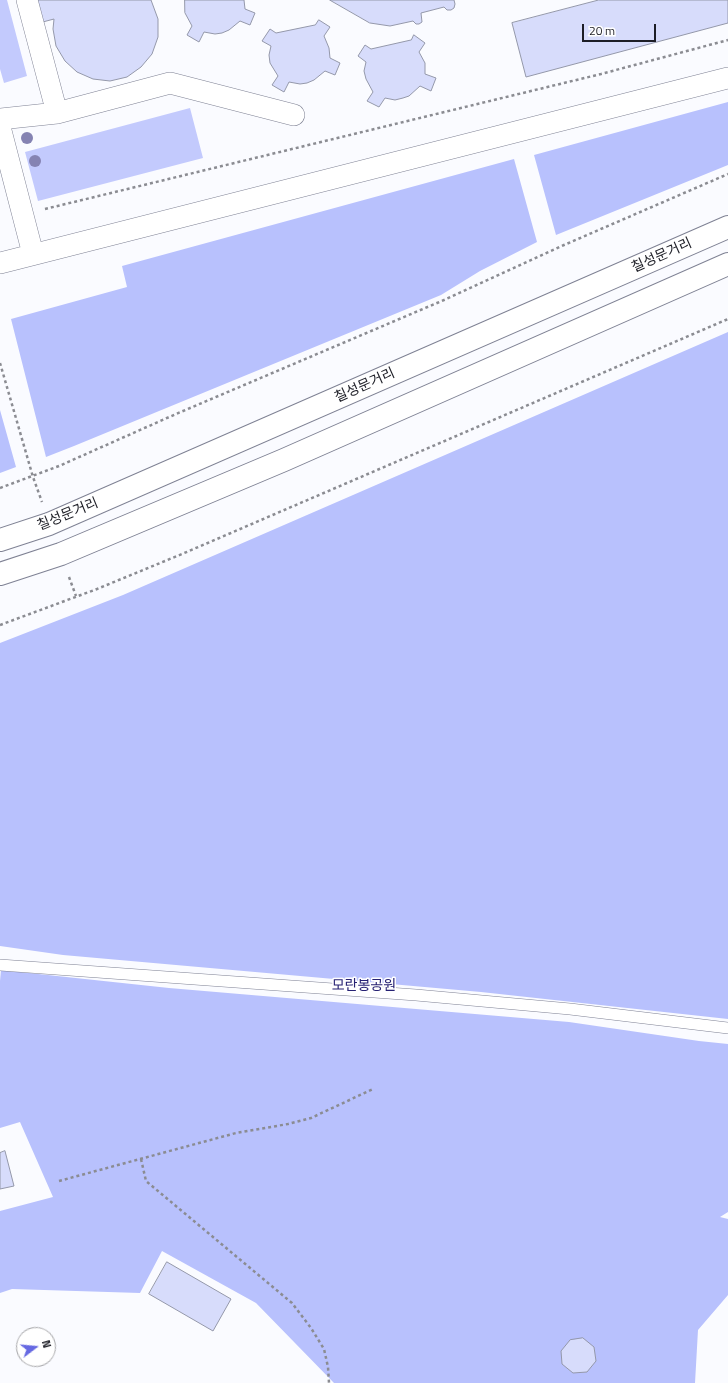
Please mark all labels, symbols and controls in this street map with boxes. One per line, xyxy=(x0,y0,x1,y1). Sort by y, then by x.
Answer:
scale bar xyxy=(584,16,658,42)
text: 20 m xyxy=(589,21,615,40)
street label: 칠성문거리 xyxy=(629,235,695,277)
street label: 칠성문거리 xyxy=(332,365,398,407)
street label: 칠성문거리 xyxy=(35,495,101,535)
park label: 모란봉공원 xyxy=(332,979,396,995)
north arrow xyxy=(16,1327,56,1367)
text: N xyxy=(38,1338,55,1350)

